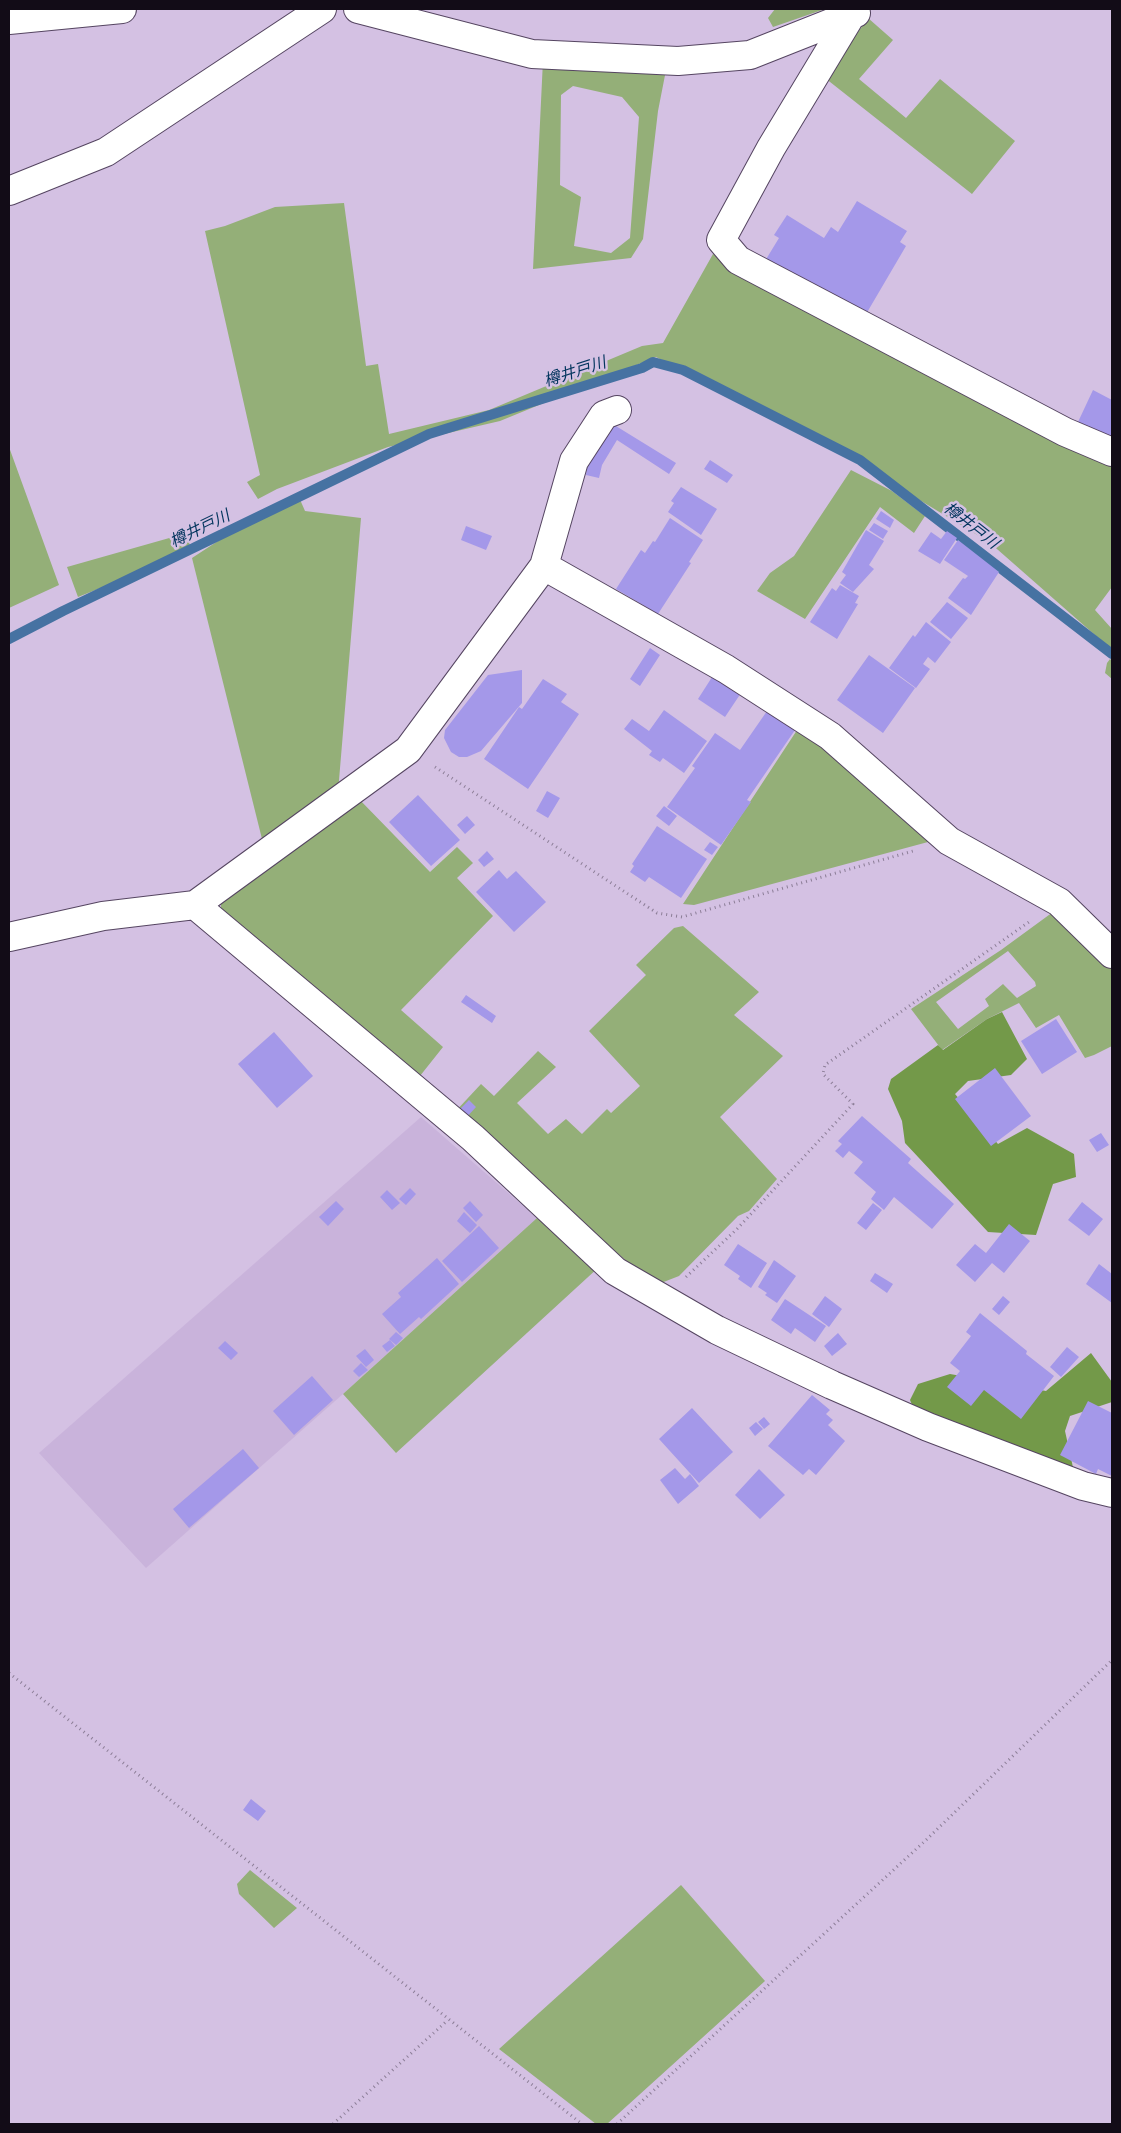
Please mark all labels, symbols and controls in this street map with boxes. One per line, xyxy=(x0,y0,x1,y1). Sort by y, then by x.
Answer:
water label: 樽井戸川 xyxy=(542,353,608,391)
water label: 樽井戸川 xyxy=(940,499,1002,553)
water label: 樽井戸川 xyxy=(167,506,233,552)

